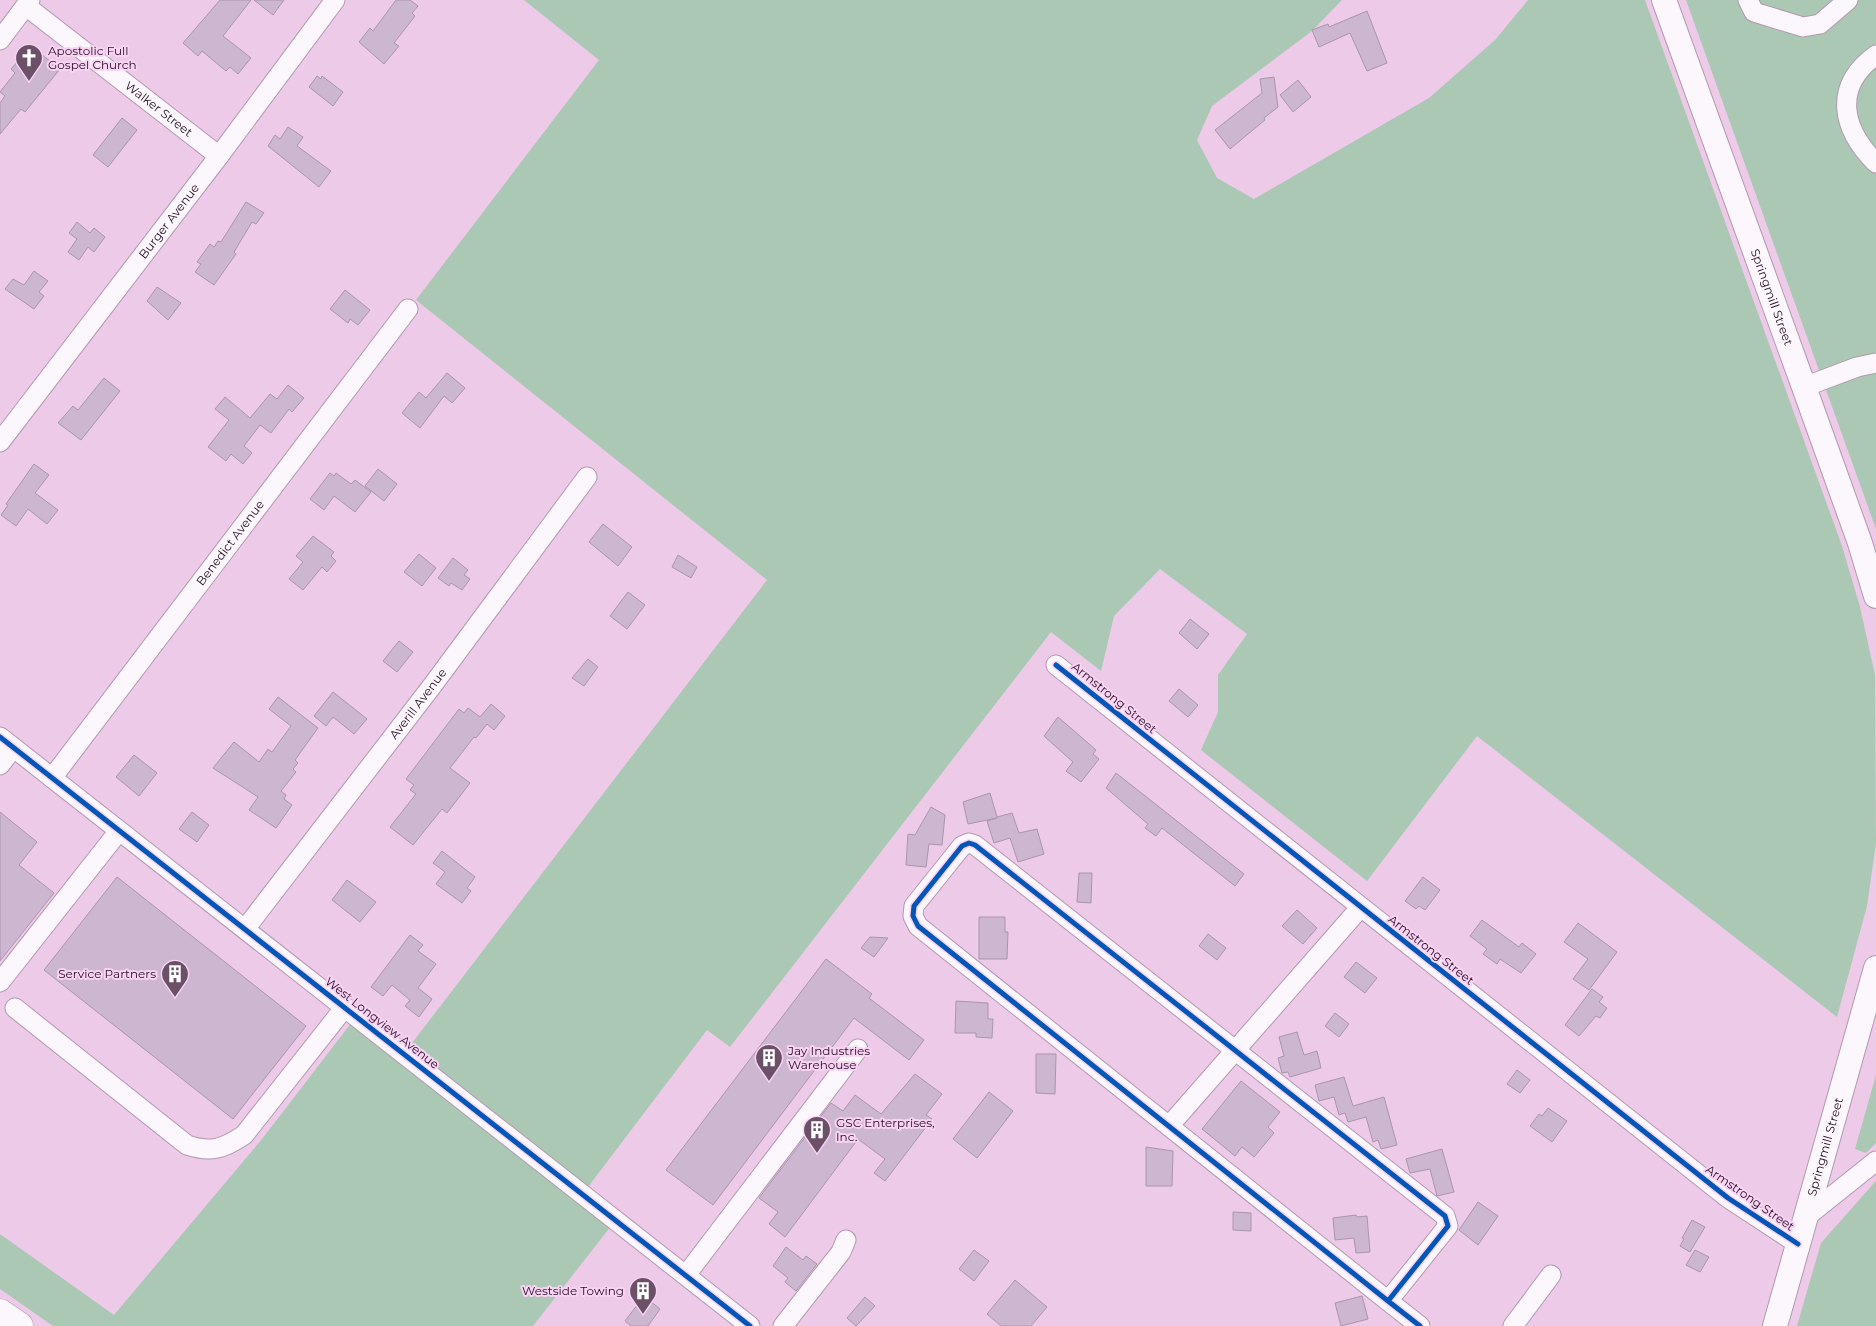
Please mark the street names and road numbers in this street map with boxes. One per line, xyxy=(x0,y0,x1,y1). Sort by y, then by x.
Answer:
street label: Walker Street xyxy=(122,78,196,140)
street label: Burger Avenue xyxy=(135,180,202,261)
street label: Springmill Street xyxy=(1748,247,1796,348)
street label: Benedict Avenue xyxy=(193,497,267,588)
street label: Armstrong Street xyxy=(1069,659,1160,736)
street label: Averill Avenue xyxy=(386,665,449,742)
street label: Armstrong Street xyxy=(1385,911,1477,988)
street label: West Longview Avenue xyxy=(322,973,442,1072)
street label: Springmill Street xyxy=(1804,1096,1846,1198)
street label: Armstrong Street xyxy=(1703,1161,1798,1234)

